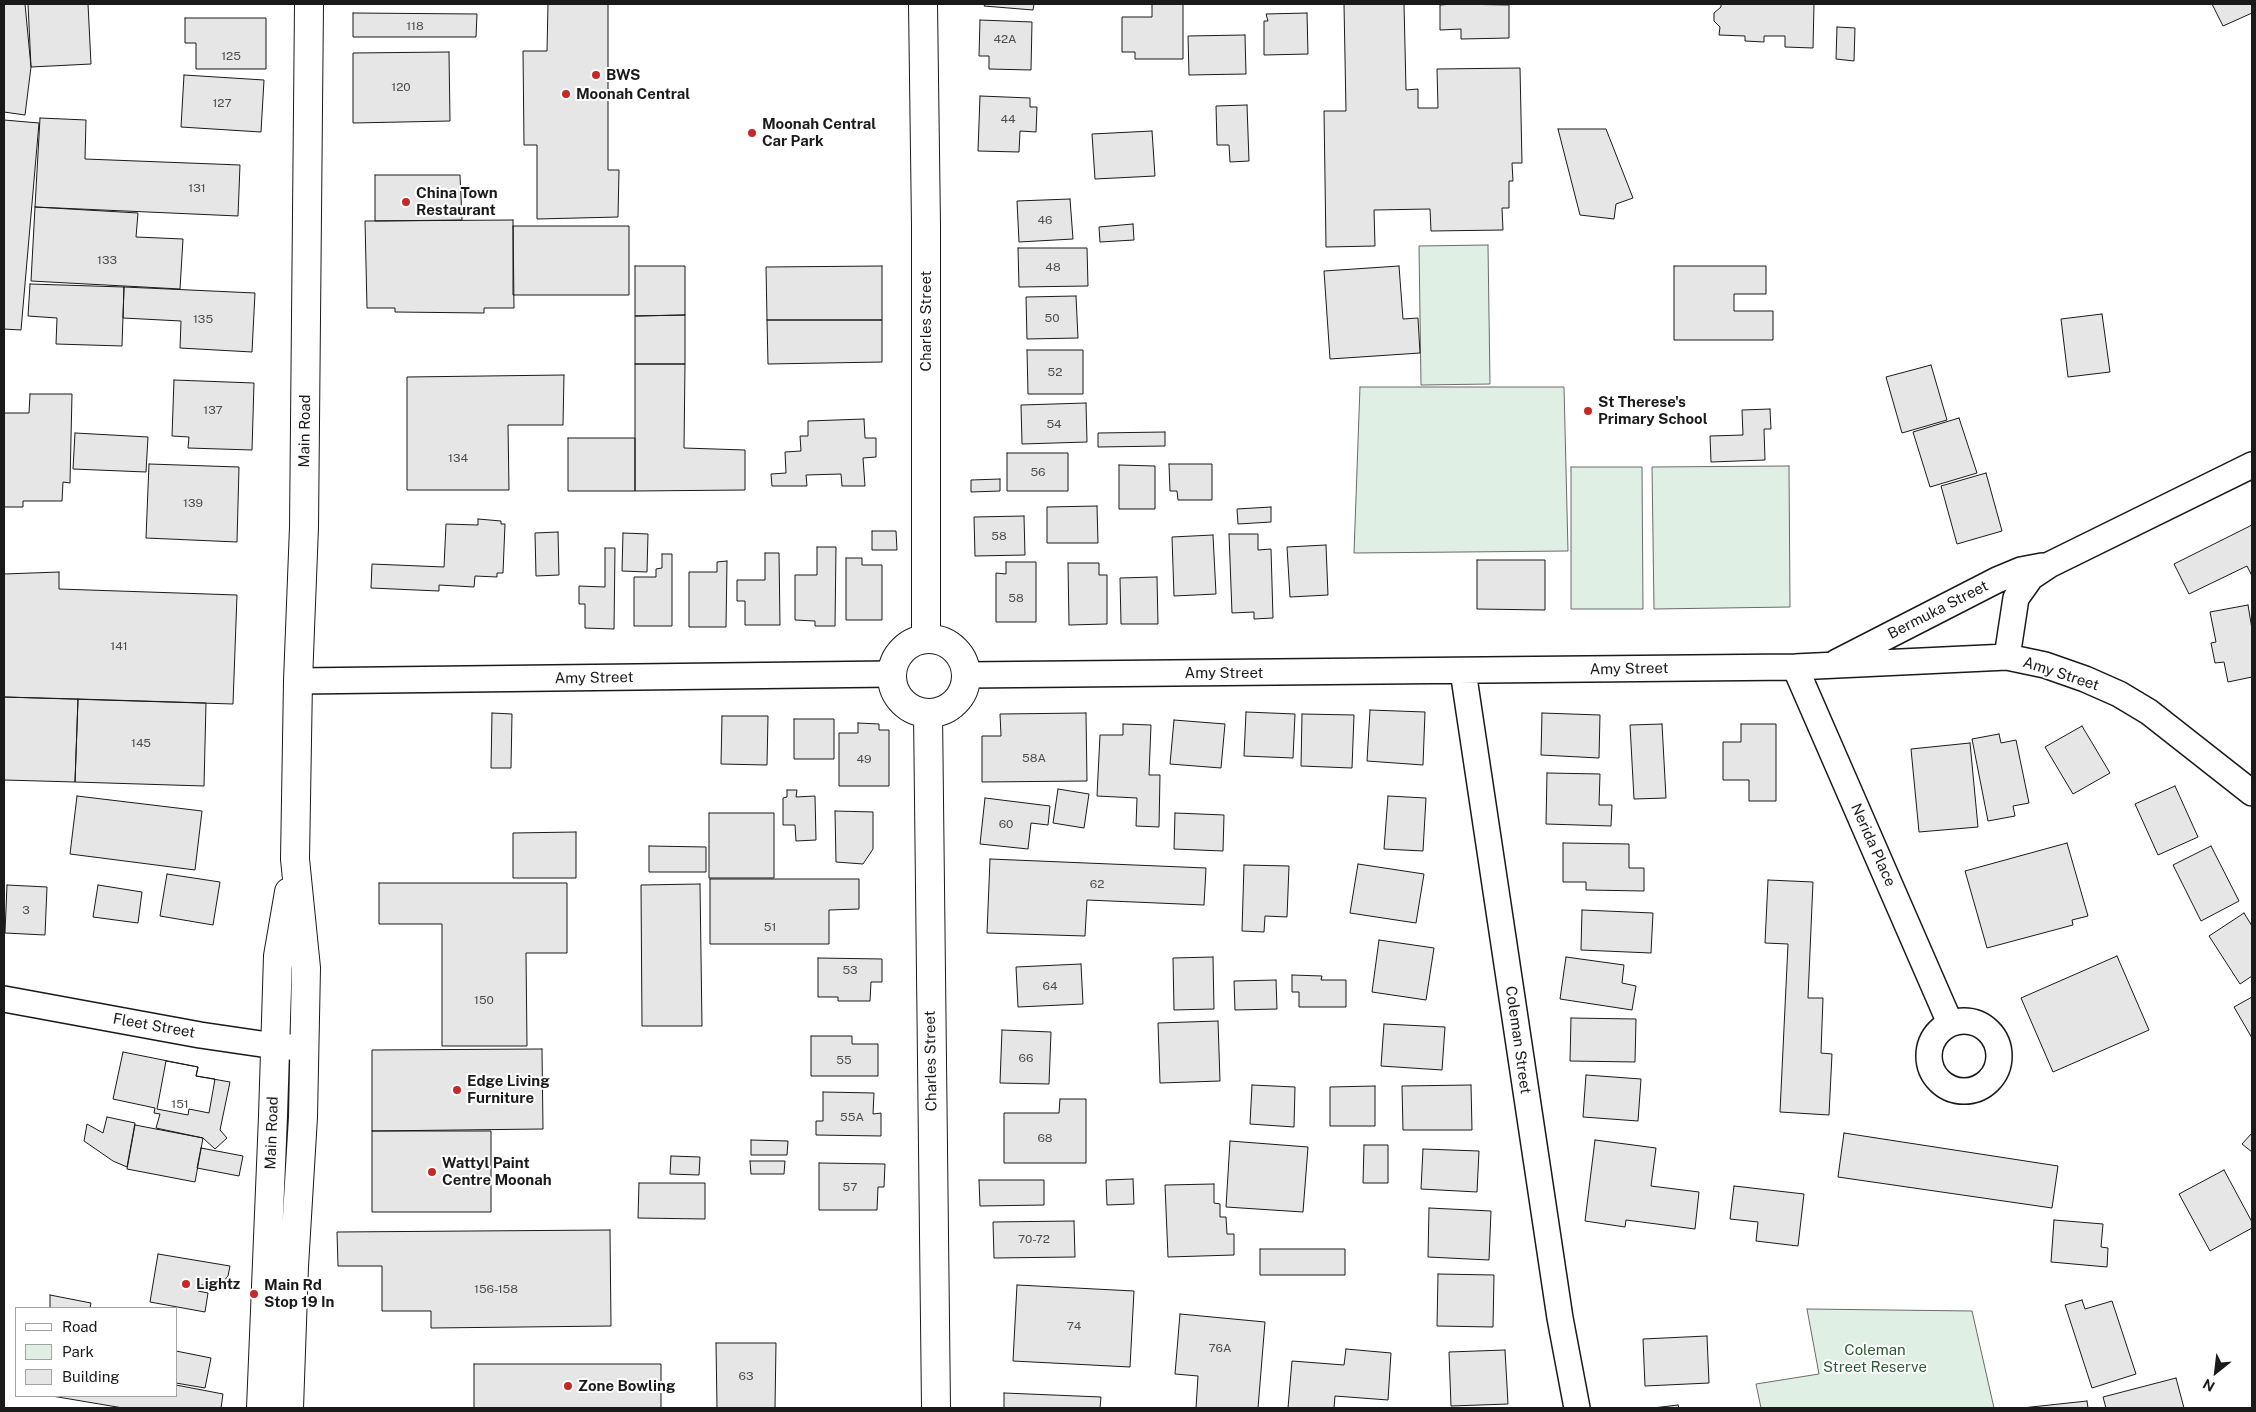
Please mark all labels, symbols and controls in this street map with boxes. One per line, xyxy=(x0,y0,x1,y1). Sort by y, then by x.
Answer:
house number: 118 xyxy=(406,19,424,33)
house number: 42A xyxy=(993,32,1017,46)
house number: 125 xyxy=(221,49,241,63)
place label: BWS xyxy=(606,66,640,84)
marker: BWS xyxy=(590,69,602,81)
house number: 120 xyxy=(391,80,411,94)
place label: Moonah Central xyxy=(576,85,690,103)
marker: Moonah Central xyxy=(560,88,572,100)
house number: 127 xyxy=(212,96,232,110)
house number: 44 xyxy=(1000,112,1016,126)
place label: Moonah Central Car Park xyxy=(762,115,876,150)
marker: Moonah Central Car Park xyxy=(746,127,758,139)
house number: 131 xyxy=(188,181,206,195)
place label: China Town Restaurant xyxy=(416,184,498,219)
marker: China Town Restaurant xyxy=(400,196,412,208)
house number: 46 xyxy=(1037,213,1053,227)
house number: 133 xyxy=(97,253,117,267)
house number: 48 xyxy=(1045,260,1061,274)
street label: Charles Street xyxy=(917,271,935,371)
house number: 50 xyxy=(1044,311,1060,325)
house number: 135 xyxy=(193,312,213,326)
house number: 52 xyxy=(1048,365,1062,379)
place label: St Therese's Primary School xyxy=(1598,393,1708,428)
street label: Main Road xyxy=(295,394,315,468)
house number: 137 xyxy=(203,403,223,417)
marker: St Therese's Primary School xyxy=(1582,405,1594,417)
house number: 54 xyxy=(1046,417,1062,431)
house number: 134 xyxy=(448,451,468,465)
house number: 56 xyxy=(1030,465,1046,479)
house number: 139 xyxy=(183,496,203,510)
house number: 58 xyxy=(991,529,1007,543)
street label: Bermuka Street xyxy=(1885,577,1991,643)
house number: 58 xyxy=(1008,591,1024,605)
house number: 141 xyxy=(110,639,128,653)
street label: Amy Street xyxy=(2021,653,2101,695)
street label: Amy Street xyxy=(1589,659,1669,679)
street label: Amy Street xyxy=(1185,664,1263,682)
street label: Amy Street xyxy=(554,668,634,688)
house number: 145 xyxy=(131,736,151,750)
house number: 58A xyxy=(1022,751,1046,765)
house number: 49 xyxy=(856,752,872,766)
street label: Nerida Place xyxy=(1847,801,1899,889)
house number: 60 xyxy=(999,817,1013,831)
house number: 62 xyxy=(1090,877,1104,891)
house number: 3 xyxy=(22,903,30,917)
house number: 51 xyxy=(764,920,776,934)
house number: 53 xyxy=(842,963,858,977)
house number: 64 xyxy=(1043,979,1057,993)
street label: Coleman Street xyxy=(1502,985,1534,1095)
house number: 150 xyxy=(474,993,494,1007)
street label: Fleet Street xyxy=(112,1010,196,1042)
street label: Charles Street xyxy=(921,1010,941,1112)
house number: 66 xyxy=(1019,1051,1033,1065)
house number: 55 xyxy=(836,1053,852,1067)
place label: Edge Living Furniture xyxy=(467,1072,550,1107)
marker: Edge Living Furniture xyxy=(451,1084,463,1096)
street label: Main Road xyxy=(262,1096,282,1170)
house number: 151 xyxy=(171,1097,189,1111)
house number: 55A xyxy=(840,1110,864,1124)
house number: 68 xyxy=(1037,1131,1053,1145)
place label: Wattyl Paint Centre Moonah xyxy=(442,1154,552,1189)
marker: Wattyl Paint Centre Moonah xyxy=(426,1166,438,1178)
house number: 57 xyxy=(843,1180,857,1194)
house number: 70-72 xyxy=(1018,1232,1050,1246)
place label: Lightz xyxy=(196,1275,240,1293)
place label: Main Rd Stop 19 In xyxy=(264,1276,334,1311)
marker: Lightz xyxy=(180,1278,192,1290)
house number: 156-158 xyxy=(474,1282,518,1296)
marker: Main Rd Stop 19 In xyxy=(248,1288,260,1300)
legend xyxy=(15,1307,178,1397)
text: Road xyxy=(62,1318,98,1335)
house number: 74 xyxy=(1067,1319,1081,1333)
house number: 76A xyxy=(1209,1341,1231,1355)
park label: Coleman Street Reserve xyxy=(1823,1341,1927,1376)
text: Park xyxy=(62,1343,94,1360)
north arrow xyxy=(2191,1347,2241,1397)
text: Building xyxy=(62,1368,120,1385)
house number: 63 xyxy=(739,1369,753,1383)
text: N xyxy=(2200,1375,2217,1395)
place label: Zone Bowling xyxy=(578,1377,675,1395)
marker: Zone Bowling xyxy=(562,1380,574,1392)

